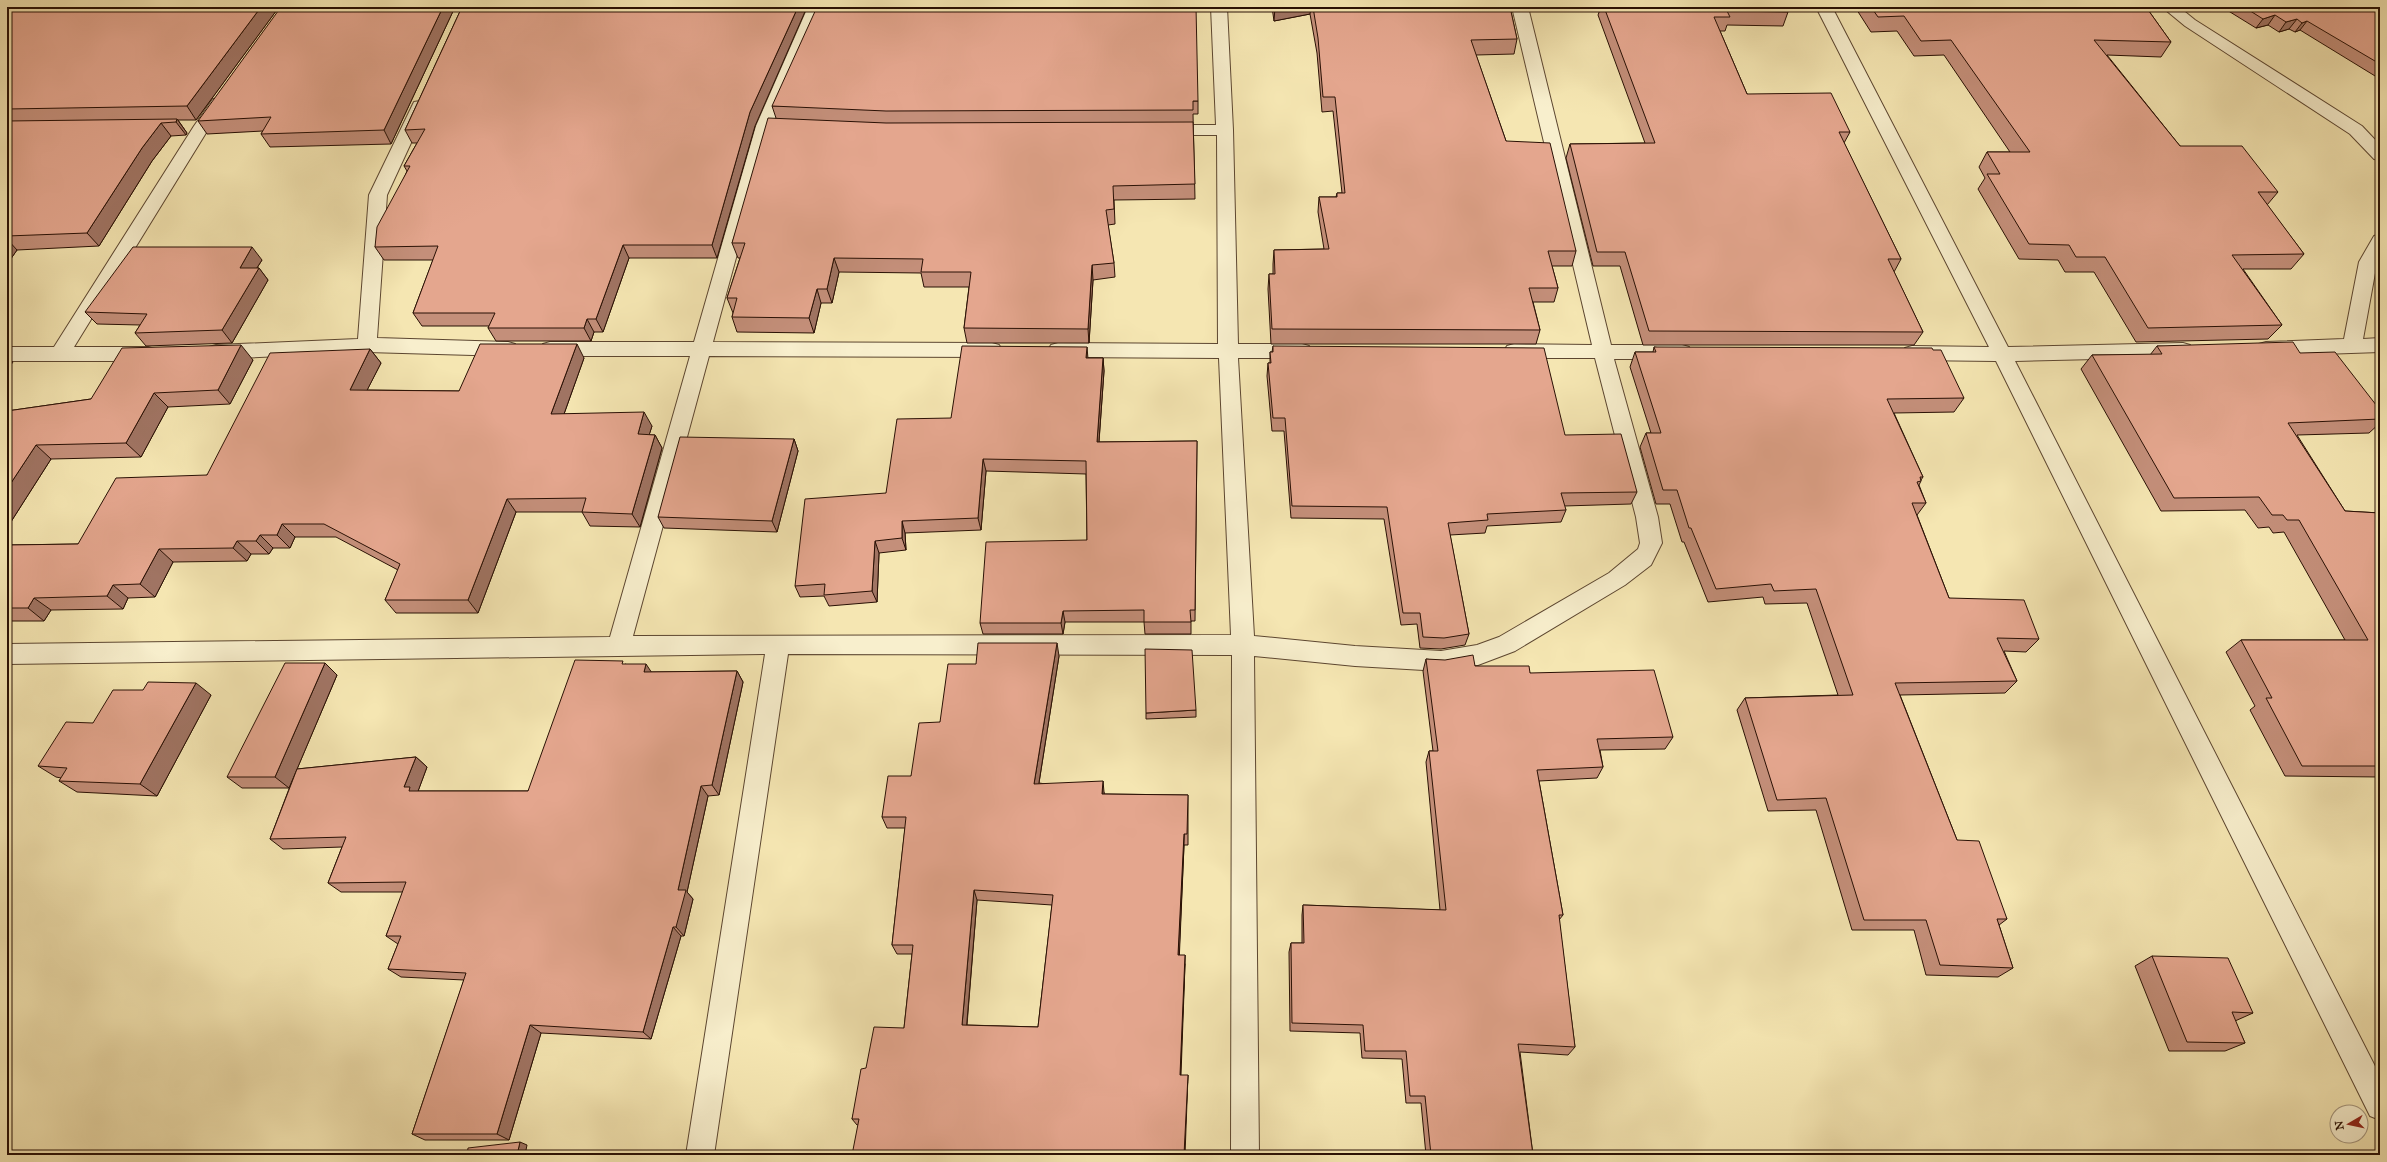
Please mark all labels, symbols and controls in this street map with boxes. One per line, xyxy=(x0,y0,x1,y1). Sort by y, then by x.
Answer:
north arrow xyxy=(2329,1104,2369,1144)
text: N xyxy=(2332,1119,2347,1131)

